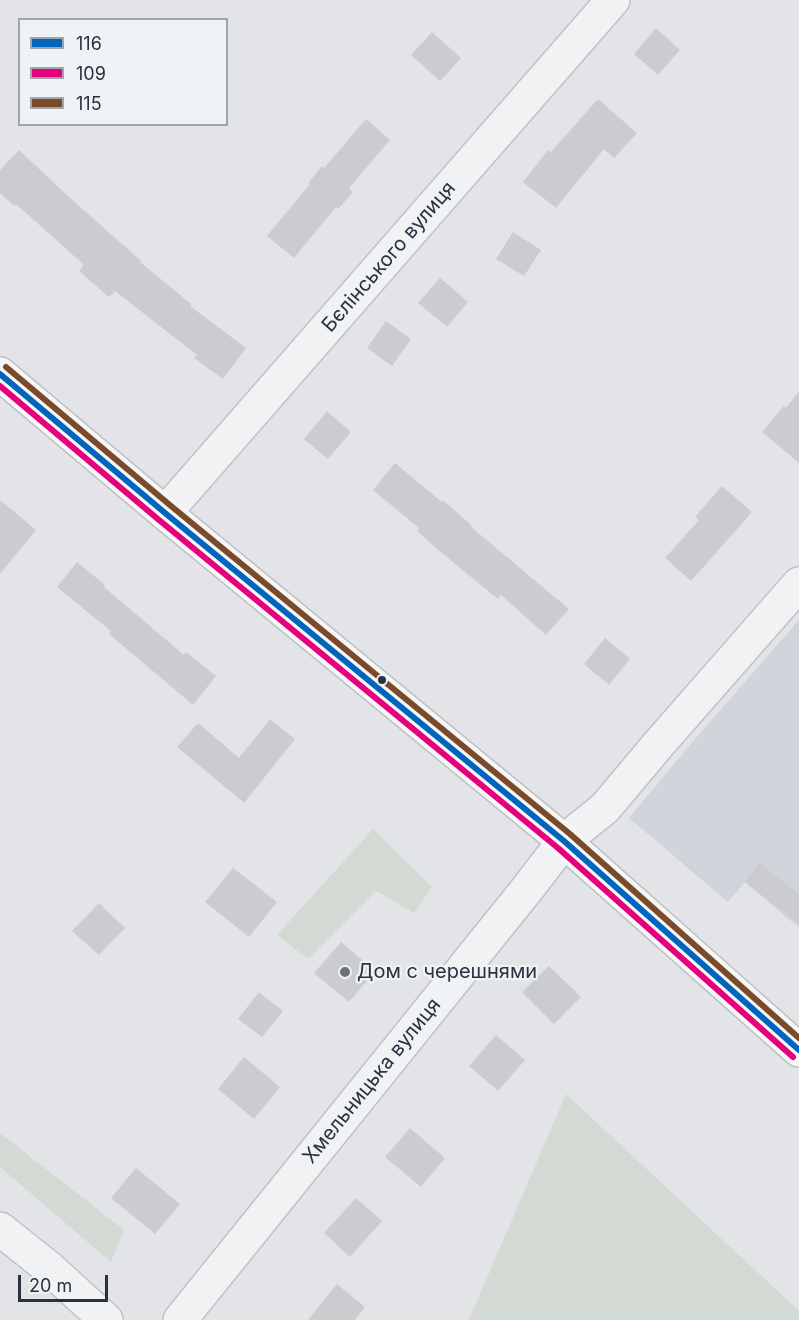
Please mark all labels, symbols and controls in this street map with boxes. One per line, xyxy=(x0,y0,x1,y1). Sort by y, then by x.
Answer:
legend xyxy=(18,18,228,126)
text: 116 xyxy=(76,33,102,54)
text: 109 xyxy=(76,63,106,84)
text: 115 xyxy=(76,93,102,114)
street label: Бєлінського вулиця xyxy=(317,177,461,337)
unlabelled marker xyxy=(376,674,388,686)
place label: Дом с черешнями xyxy=(357,960,537,984)
marker: Дом с черешнями xyxy=(338,965,352,979)
street label: Хмельницька вулиця xyxy=(298,993,446,1169)
scale bar xyxy=(21,1263,111,1301)
text: 20 m xyxy=(29,1275,72,1296)

